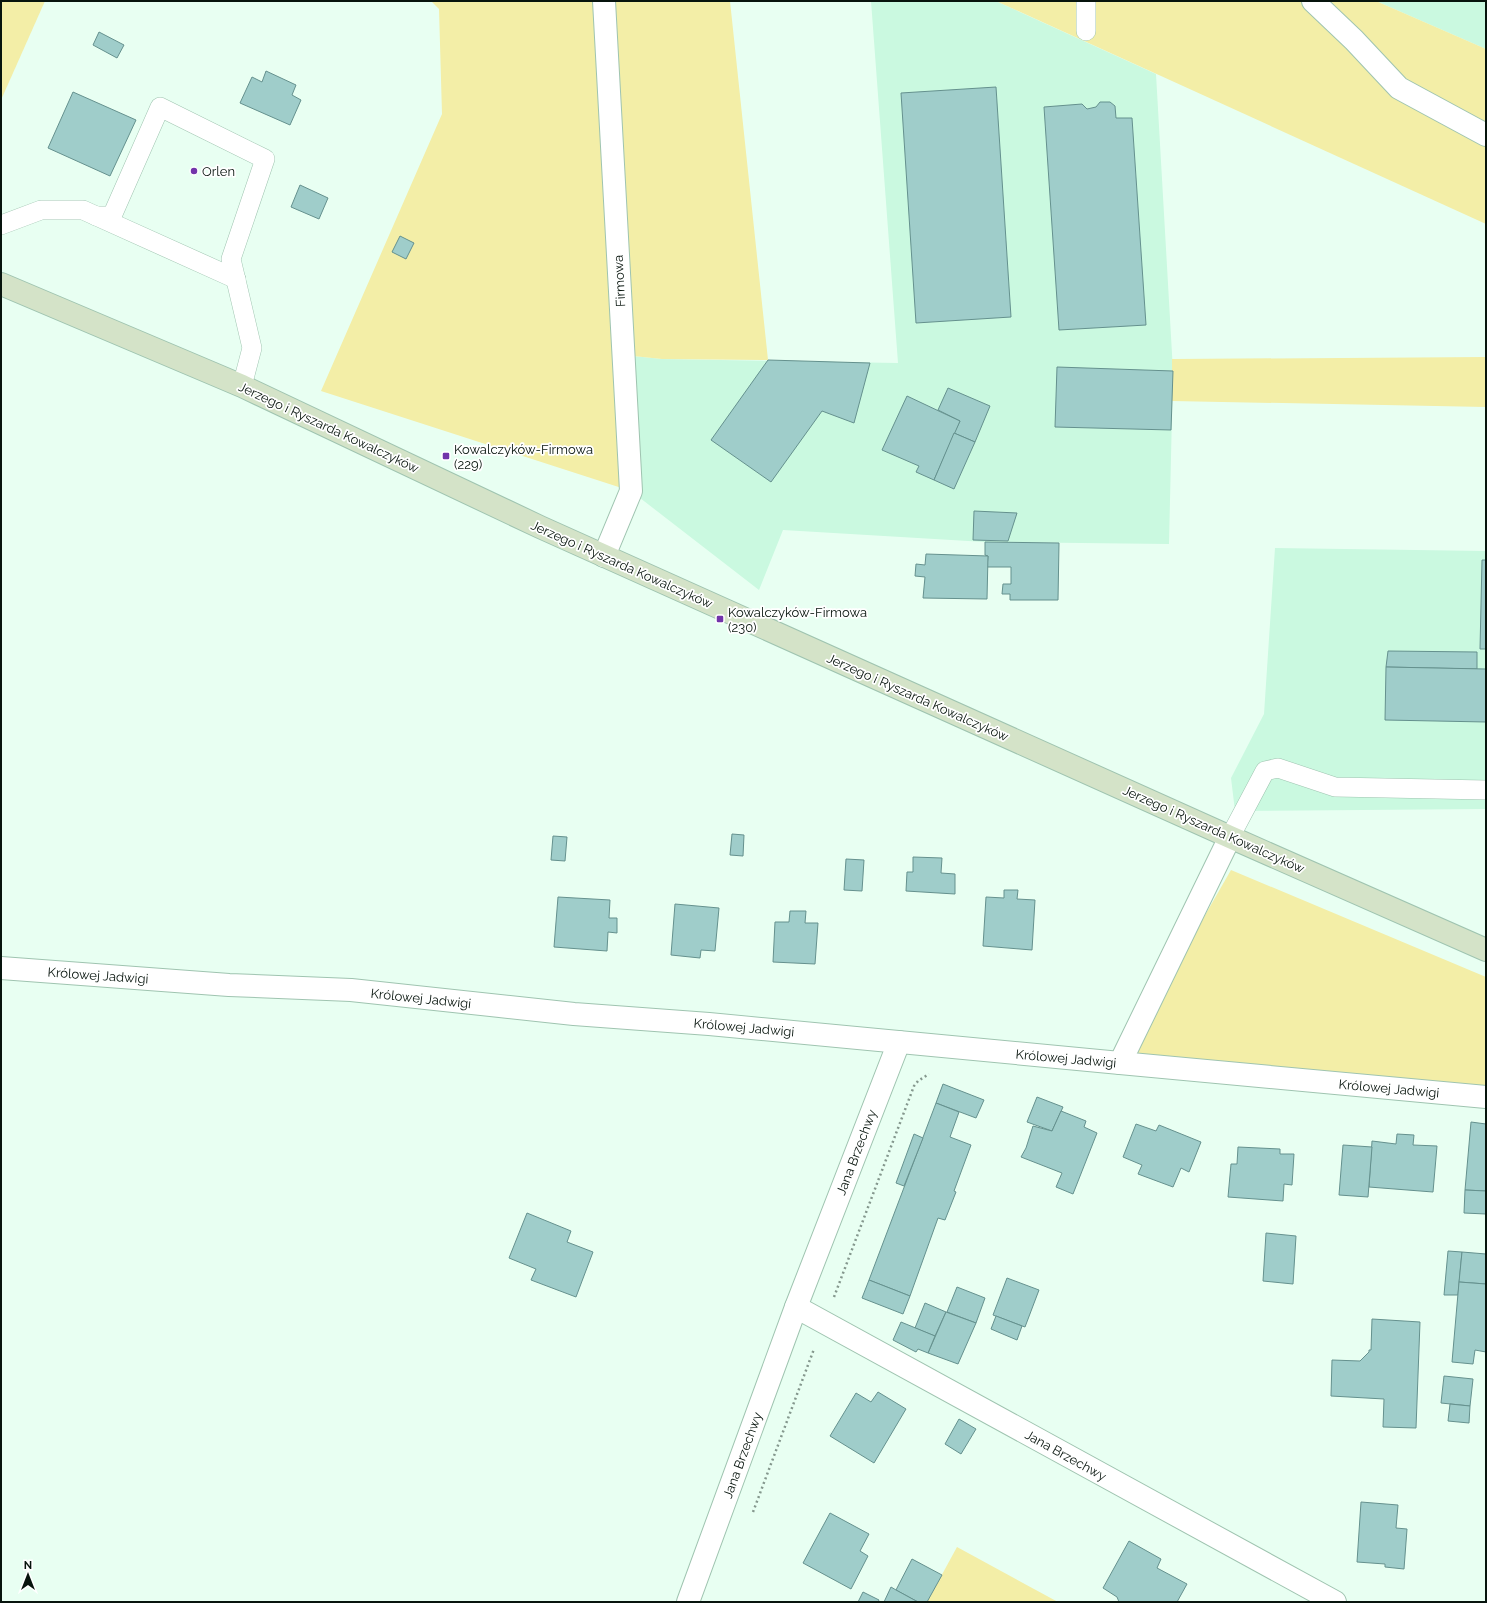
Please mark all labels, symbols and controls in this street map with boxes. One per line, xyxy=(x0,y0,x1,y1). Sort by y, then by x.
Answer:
place label: Orlen xyxy=(202,164,235,179)
marker: Orlen xyxy=(189,166,199,176)
street label: Firmowa xyxy=(611,255,628,307)
street label: Jerzego i Ryszarda Kowalczyków xyxy=(236,379,422,476)
place label: Kowalczyków-Firmowa (229) xyxy=(454,442,593,472)
marker: Kowalczyków-Firmowa (229) xyxy=(441,451,451,461)
street label: Jerzego i Ryszarda Kowalczyków xyxy=(529,518,715,612)
place label: Kowalczyków-Firmowa (230) xyxy=(728,605,867,635)
marker: Kowalczyków-Firmowa (230) xyxy=(715,614,725,624)
street label: Jerzego i Ryszarda Kowalczyków xyxy=(825,651,1011,745)
street label: Jerzego i Ryszarda Kowalczyków xyxy=(1121,783,1307,877)
street label: Królowej Jadwigi xyxy=(47,964,149,987)
street label: Królowej Jadwigi xyxy=(370,986,472,1011)
street label: Królowej Jadwigi xyxy=(693,1016,795,1039)
street label: Królowej Jadwigi xyxy=(1015,1047,1117,1070)
street label: Królowej Jadwigi xyxy=(1338,1077,1440,1100)
street label: Jana Brzechwy xyxy=(833,1107,880,1197)
street label: Jana Brzechwy xyxy=(720,1410,765,1500)
street label: Jana Brzechwy xyxy=(1023,1427,1109,1484)
north arrow xyxy=(8,1555,48,1595)
text: N xyxy=(24,1559,32,1572)

